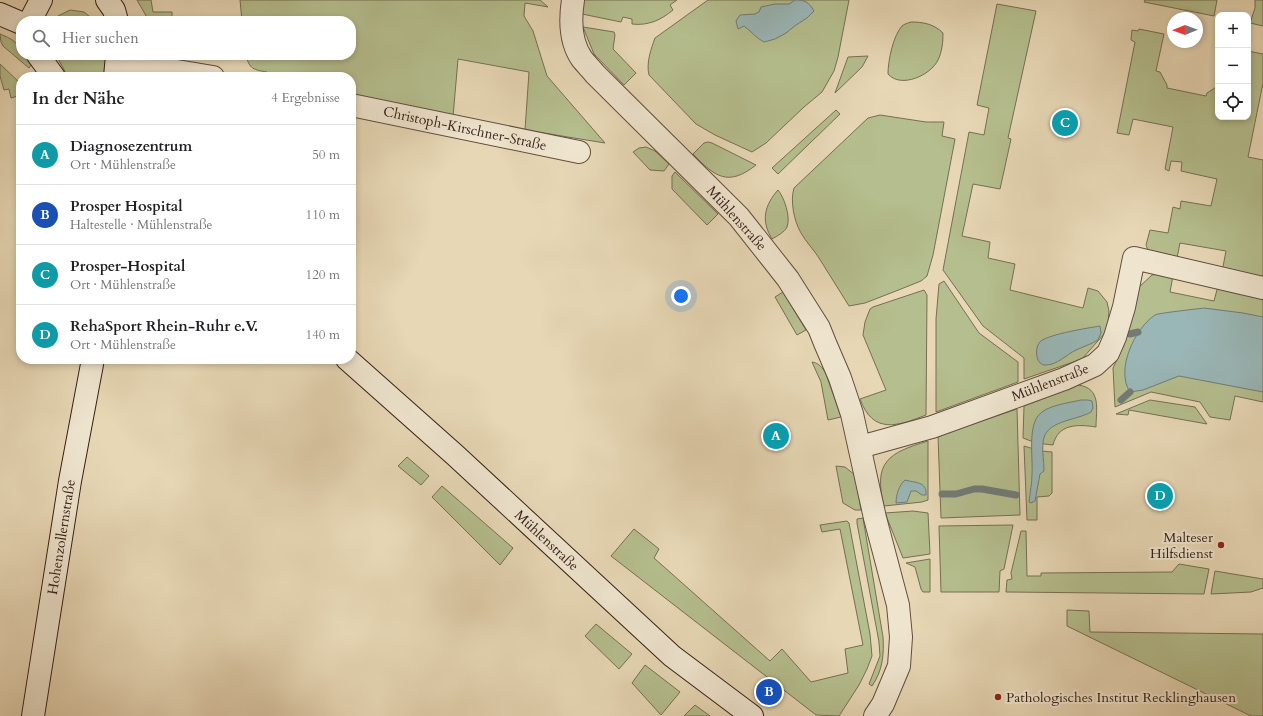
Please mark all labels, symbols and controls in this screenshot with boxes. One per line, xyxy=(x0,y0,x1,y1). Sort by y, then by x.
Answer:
north arrow xyxy=(1167,12,1203,48)
map controls xyxy=(1215,12,1251,120)
button: + xyxy=(1215,12,1251,48)
search box xyxy=(16,16,356,60)
icon: search xyxy=(30,27,52,49)
text: Hier suchen xyxy=(62,28,139,48)
button: − xyxy=(1215,48,1251,84)
button: locate xyxy=(1215,84,1251,120)
text: In der Nähe xyxy=(32,87,125,110)
text: 4 Ergebnisse xyxy=(271,89,340,107)
street label: Christoph-Kirschner-Straße xyxy=(381,102,548,155)
pin: C xyxy=(1052,108,1078,138)
text: Diagnosezentrum xyxy=(70,136,192,156)
text: A xyxy=(40,146,50,164)
text: 50 m xyxy=(312,146,340,164)
text: Ort · Mühlenstraße xyxy=(70,156,176,174)
street label: Mühlenstraße xyxy=(702,182,771,255)
text: Prosper Hospital xyxy=(70,196,183,216)
text: B xyxy=(40,206,50,224)
text: 110 m xyxy=(306,206,340,224)
text: Haltestelle · Mühlenstraße xyxy=(70,216,213,234)
text: Prosper-Hospital xyxy=(70,256,185,276)
text: C xyxy=(40,266,50,284)
text: 120 m xyxy=(306,266,340,284)
text: Ort · Mühlenstraße xyxy=(70,276,176,294)
your location xyxy=(671,286,691,306)
text: RehaSport Rhein-Ruhr e.V. xyxy=(70,316,258,336)
text: D xyxy=(39,326,51,344)
text: 140 m xyxy=(306,326,340,344)
text: Ort · Mühlenstraße xyxy=(70,336,176,354)
street label: Mühlenstraße xyxy=(1009,359,1092,406)
pin: A xyxy=(763,421,789,451)
street label: Hohenzollernstraße xyxy=(43,478,80,596)
pin: D xyxy=(1147,481,1173,511)
street label: Mühlenstraße xyxy=(510,506,583,575)
place label: Malteser Hilfsdienst xyxy=(1150,528,1214,563)
marker: Malteser Hilfsdienst xyxy=(1216,540,1226,550)
pin: B xyxy=(756,677,782,707)
place label: Pathologisches Institut Recklinghausen xyxy=(1006,688,1236,707)
marker: Pathologisches Institut Recklinghausen xyxy=(993,692,1003,702)

